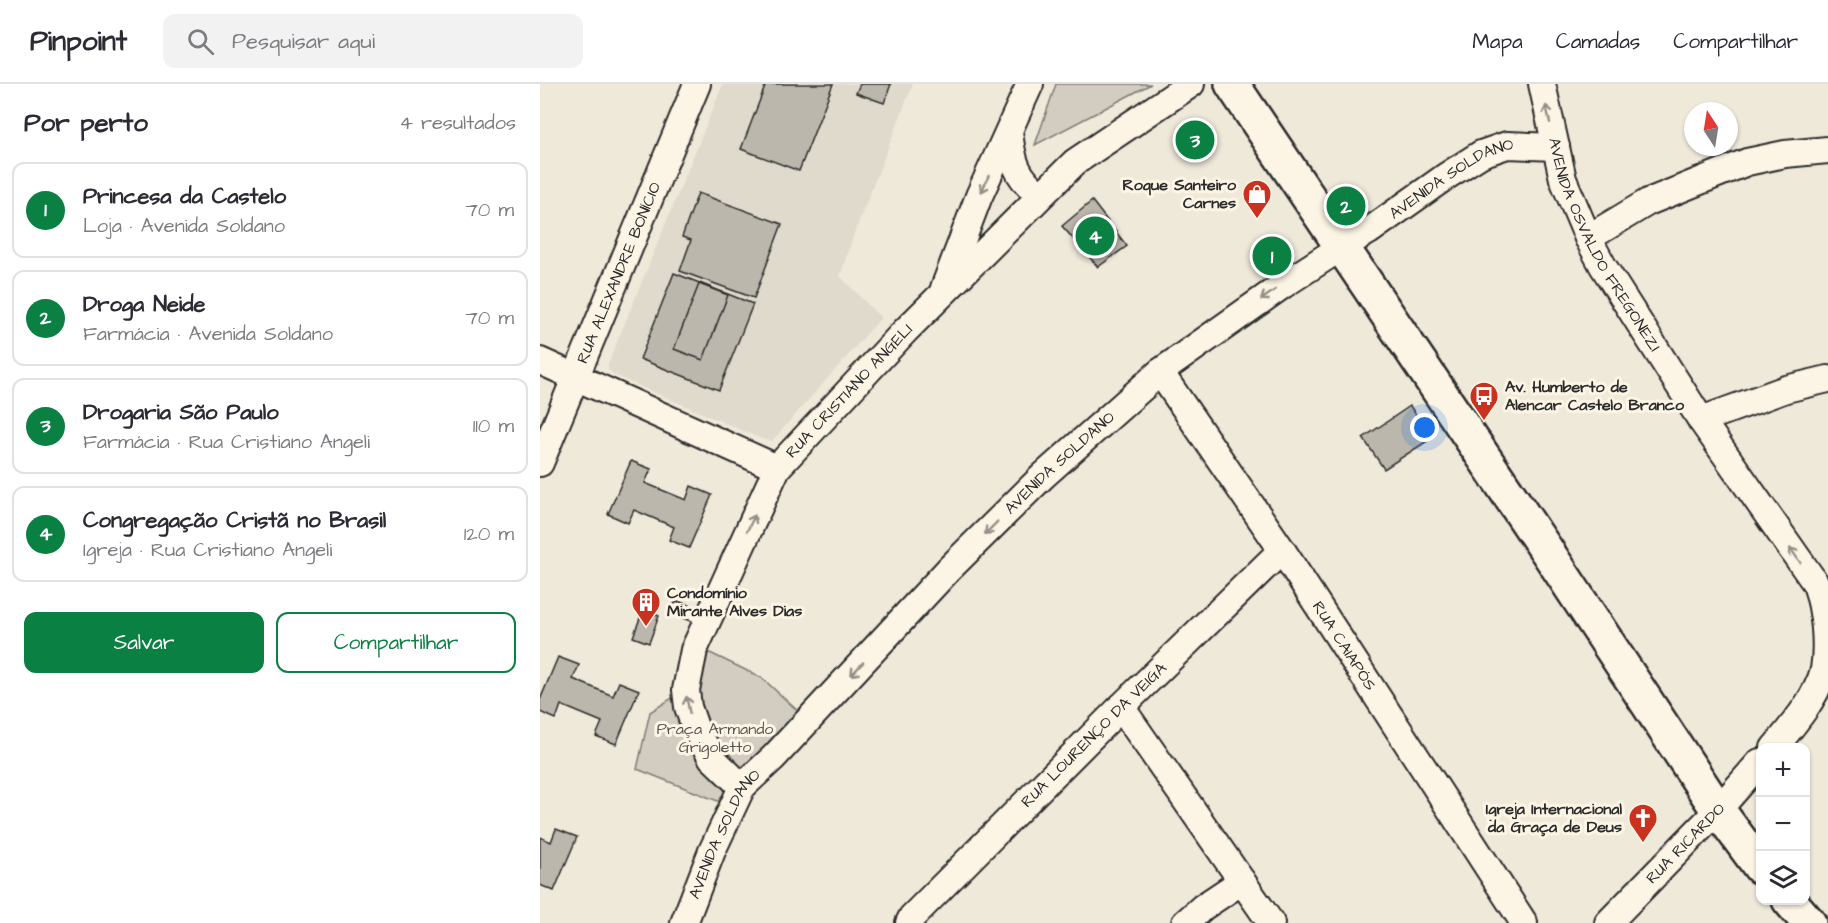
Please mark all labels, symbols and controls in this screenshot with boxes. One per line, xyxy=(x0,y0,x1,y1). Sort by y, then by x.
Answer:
search box xyxy=(163,14,583,68)
text: Pinpoint xyxy=(30,22,127,61)
icon: search xyxy=(184,25,217,58)
text: Pesquisar aqui xyxy=(232,26,375,57)
text: Mapa xyxy=(1472,27,1523,56)
text: Camadas xyxy=(1556,27,1640,56)
text: Compartilhar xyxy=(1673,27,1798,56)
north arrow xyxy=(1684,102,1738,156)
one-way arrow xyxy=(1542,104,1554,123)
text: Por perto xyxy=(24,105,148,141)
text: 4 resultados xyxy=(399,109,516,137)
pin: 3 xyxy=(1176,118,1214,162)
street label: AVENIDA SOLDANO xyxy=(1385,134,1514,224)
street label: AVENIDA OSVALDO FREGONEZI xyxy=(1543,136,1666,356)
place label: Roque Santeiro Carnes xyxy=(1122,174,1237,214)
one-way arrow xyxy=(978,175,989,193)
street label: RUA ALEXANDRE BONÍCIO xyxy=(571,178,666,367)
shop icon: Roque Santeiro Carnes xyxy=(1241,178,1273,220)
text: Princesa da Castelo xyxy=(83,181,286,212)
pin: 2 xyxy=(1326,184,1366,228)
text: 1 xyxy=(44,196,47,224)
text: 70 m xyxy=(466,196,514,224)
text: Loja · Avenida Soldano xyxy=(83,212,285,240)
pin: 4 xyxy=(1076,214,1114,258)
pin: 1 xyxy=(1252,234,1292,279)
text: Droga Neide xyxy=(83,289,205,320)
one-way arrow xyxy=(1261,289,1277,301)
text: 2 xyxy=(40,304,51,332)
text: 70 m xyxy=(466,304,514,332)
street label: RUA CRISTIANO ANGELI xyxy=(781,319,917,463)
text: Farmácia · Avenida Soldano xyxy=(83,320,333,348)
place label: Av. Humberto de Alencar Castelo Branco xyxy=(1505,376,1685,416)
bus stop icon: Av. Humberto de Alencar Castelo Branco xyxy=(1468,380,1500,422)
text: Drogaria São Paulo xyxy=(83,397,279,428)
street label: AVENIDA SOLDANO xyxy=(1000,406,1120,519)
text: 3 xyxy=(40,412,51,440)
text: 110 m xyxy=(473,412,514,440)
your location xyxy=(1410,413,1439,442)
text: Farmácia · Rua Cristiano Angeli xyxy=(83,428,370,456)
text: Congregação Cristã no Brasil xyxy=(83,505,386,536)
one-way arrow xyxy=(745,515,757,533)
text: 4 xyxy=(39,520,52,548)
text: 120 m xyxy=(464,520,514,548)
one-way arrow xyxy=(983,520,998,535)
text: Igreja · Rua Cristiano Angeli xyxy=(83,536,332,564)
one-way arrow xyxy=(1789,547,1801,563)
place label: Condomínio Mirante Alves Dias xyxy=(667,582,802,622)
building icon: Condomínio Mirante Alves Dias xyxy=(630,586,662,628)
street label: RUA CAIAPÓS xyxy=(1307,597,1381,695)
button: Salvar xyxy=(24,612,264,673)
button: Compartilhar xyxy=(276,612,516,673)
street label: RUA LOURENÇO DA VEIGA xyxy=(1016,657,1171,812)
one-way arrow xyxy=(850,662,864,677)
one-way arrow xyxy=(682,696,694,715)
park label: Praça Armando Grigoletto xyxy=(657,718,773,759)
map controls xyxy=(1756,743,1810,905)
button: + xyxy=(1756,743,1810,797)
street label: AVENIDA SOLDANO xyxy=(683,764,765,902)
button: − xyxy=(1756,797,1810,851)
place label: Igreja Internacional da Graça de Deus xyxy=(1486,798,1622,838)
street label: RUA RICARDO xyxy=(1641,798,1730,889)
church icon: Igreja Internacional da Graça de Deus xyxy=(1627,802,1659,844)
button: layers xyxy=(1756,851,1810,905)

